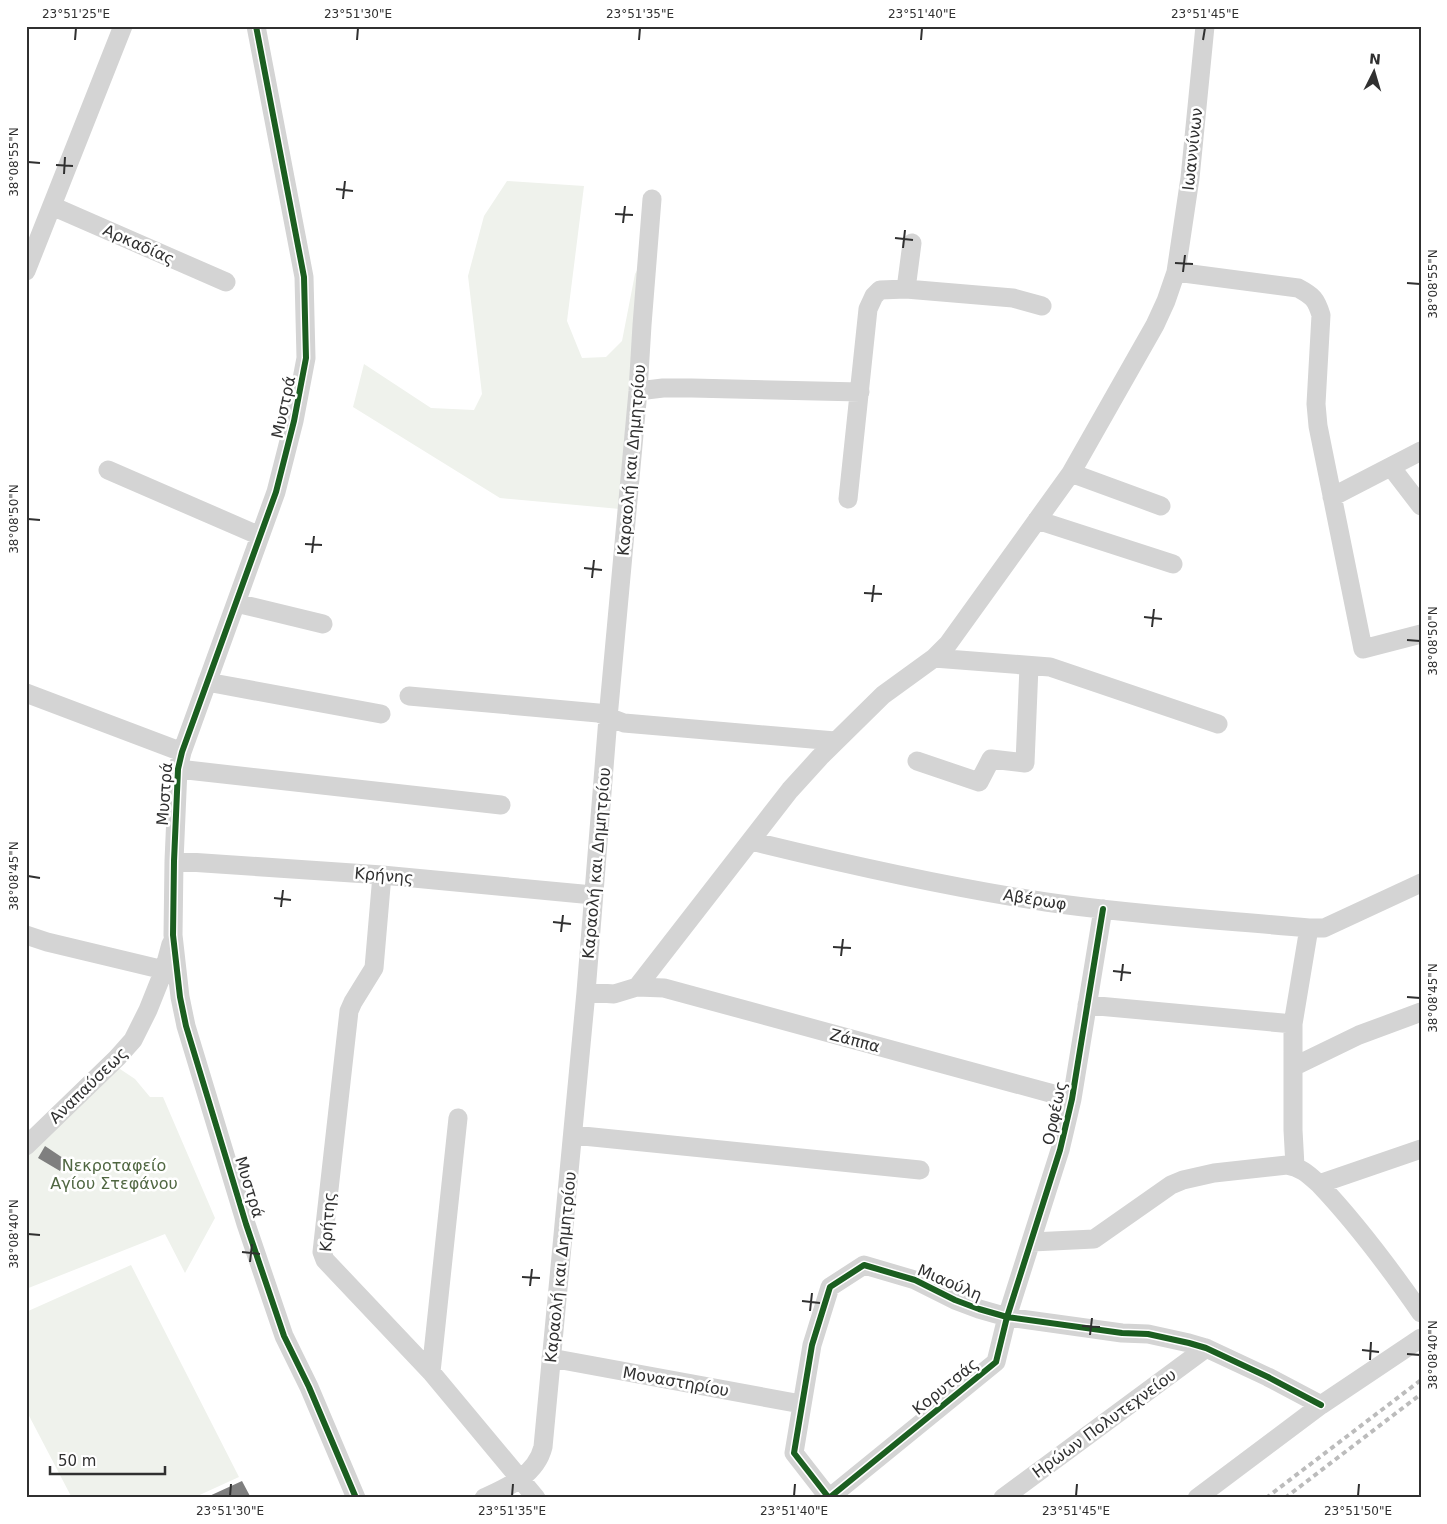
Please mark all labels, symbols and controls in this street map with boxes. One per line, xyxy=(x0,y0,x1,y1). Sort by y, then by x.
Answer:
text: 23°51'25"E xyxy=(42,7,110,21)
text: 23°51'30"E xyxy=(324,7,392,21)
text: 23°51'35"E xyxy=(606,7,674,21)
text: 23°51'40"E xyxy=(888,7,956,21)
text: 23°51'45"E xyxy=(1171,7,1239,21)
north arrow xyxy=(1350,48,1400,98)
text: N xyxy=(1369,51,1382,68)
street label: Ιωαννίνων xyxy=(1179,107,1206,191)
text: 38°08'55"N xyxy=(7,127,21,197)
street label: Αρκαδίας xyxy=(100,220,177,269)
text: 38°08'55"N xyxy=(1426,249,1440,319)
street label: Καραολή και Δημητρίου xyxy=(614,363,649,557)
street label: Μυστρά xyxy=(268,374,299,440)
text: 38°08'50"N xyxy=(7,484,21,554)
text: 38°08'50"N xyxy=(1426,606,1440,676)
street label: Μυστρά xyxy=(153,762,176,826)
street label: Καραολή και Δημητρίου xyxy=(579,766,614,960)
text: 38°08'45"N xyxy=(7,841,21,911)
street label: Κρήνης xyxy=(354,863,414,888)
street label: Αβέρωφ xyxy=(1002,885,1068,914)
text: 38°08'45"N xyxy=(1426,963,1440,1033)
street label: Ζάππα xyxy=(828,1025,882,1056)
street label: Αναπαύσεως xyxy=(45,1043,131,1127)
street label: Ορφέως xyxy=(1038,1079,1071,1147)
street label: Μυστρά xyxy=(231,1154,268,1220)
park label: Νεκροταφείο Αγίου Στεφάνου xyxy=(50,1156,178,1193)
street label: Καραολή και Δημητρίου xyxy=(541,1170,580,1364)
street label: Κρήτης xyxy=(316,1191,339,1253)
text: 38°08'40"N xyxy=(7,1199,21,1269)
street label: Μιαούλη xyxy=(915,1260,985,1305)
text: 38°08'40"N xyxy=(1426,1320,1440,1390)
street label: Κορυτσάς xyxy=(908,1354,982,1419)
street label: Μοναστηρίου xyxy=(621,1363,731,1400)
street label: Ηρώων Πολυτεχνείου xyxy=(1029,1365,1180,1482)
scale bar xyxy=(50,1444,165,1476)
text: 50 m xyxy=(58,1452,96,1470)
text: 23°51'30"E xyxy=(196,1504,264,1518)
text: 23°51'35"E xyxy=(478,1504,546,1518)
text: 23°51'40"E xyxy=(760,1504,828,1518)
text: 23°51'45"E xyxy=(1042,1504,1110,1518)
text: 23°51'50"E xyxy=(1324,1504,1392,1518)

